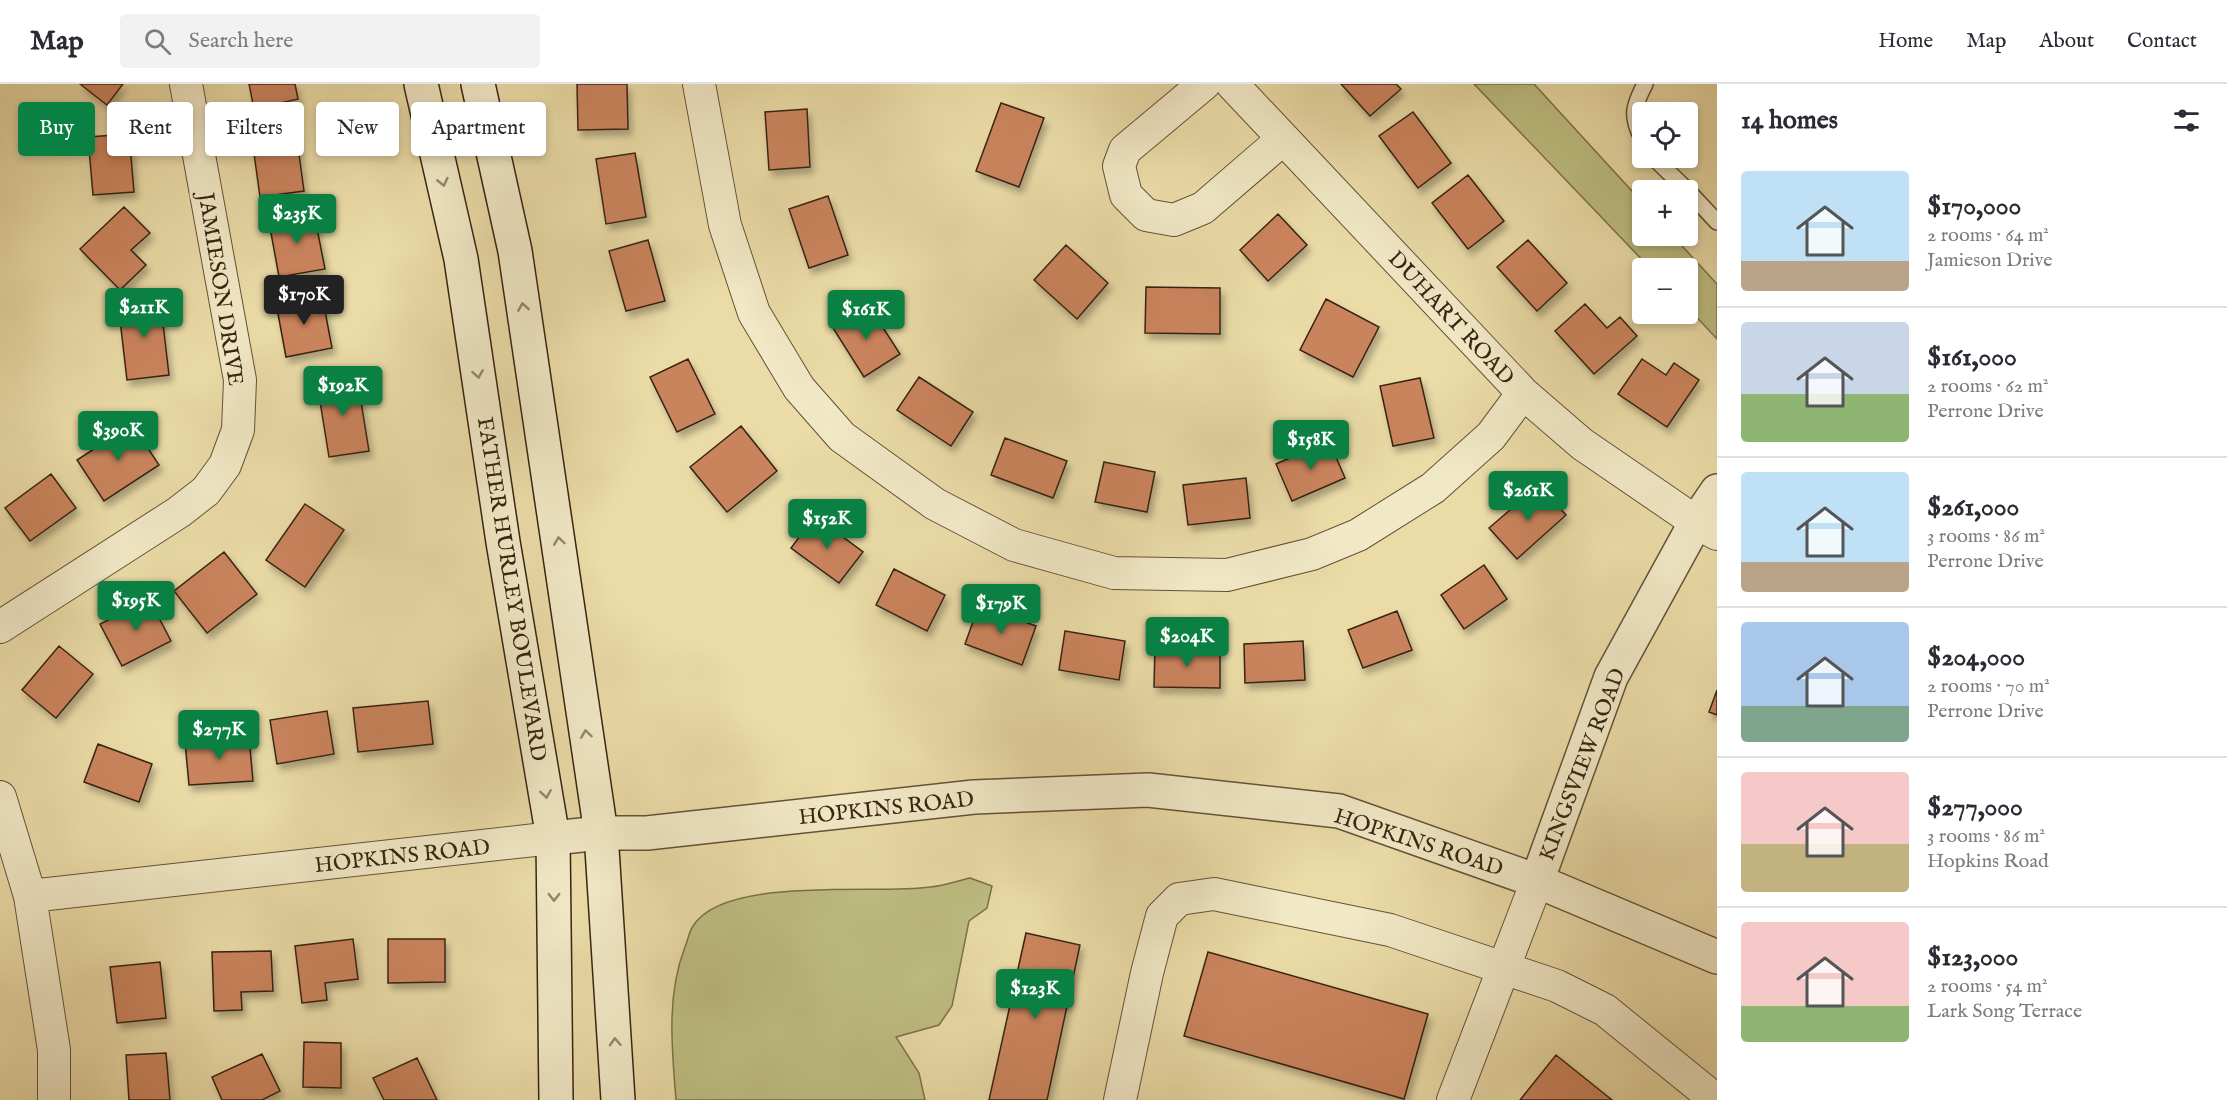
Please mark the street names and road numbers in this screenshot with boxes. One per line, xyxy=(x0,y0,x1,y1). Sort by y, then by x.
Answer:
street label: JAMIESON DRIVE xyxy=(190,188,249,388)
street label: DUHART ROAD xyxy=(1381,245,1520,391)
street label: FATHER HURLEY BOULEVARD xyxy=(470,415,552,763)
street label: KINGSVIEW ROAD xyxy=(1533,664,1633,865)
street label: HOPKINS ROAD xyxy=(797,786,975,832)
street label: HOPKINS ROAD xyxy=(1330,802,1507,883)
street label: HOPKINS ROAD xyxy=(313,834,491,880)

